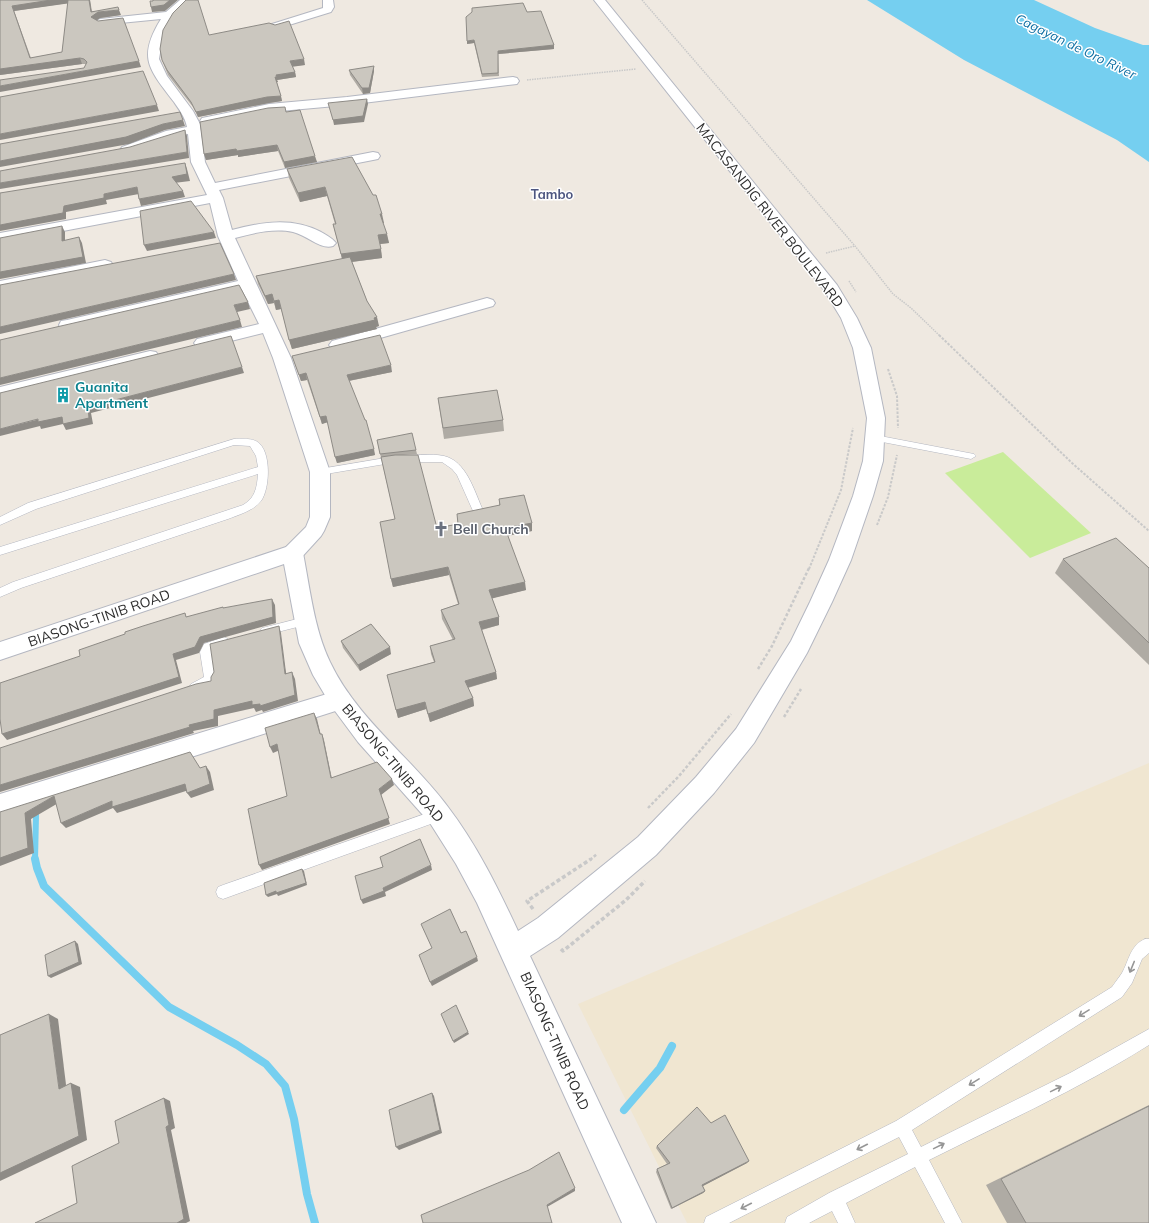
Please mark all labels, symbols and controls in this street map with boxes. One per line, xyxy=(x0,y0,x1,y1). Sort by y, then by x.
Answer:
water label: Cagayan de Oro River xyxy=(1013,10,1140,83)
street label: MACASANDIG RIVER BOULEVARD xyxy=(692,119,848,311)
district label: Tambo xyxy=(531,186,574,202)
place label: Guanita Apartment xyxy=(75,378,149,412)
building icon: Guanita Apartment xyxy=(54,386,72,404)
church icon: Bell Church xyxy=(432,520,450,538)
place label: Bell Church xyxy=(453,520,529,538)
street label: BIASONG-TINIB ROAD xyxy=(26,585,172,651)
street label: BIASONG-TINIB ROAD xyxy=(338,700,448,826)
one-way arrow xyxy=(1127,960,1135,972)
street label: BIASONG-TINIB ROAD xyxy=(516,969,594,1113)
one-way arrow xyxy=(1078,1010,1090,1018)
one-way arrow xyxy=(969,1078,980,1086)
one-way arrow xyxy=(1049,1084,1061,1092)
one-way arrow xyxy=(933,1142,945,1150)
one-way arrow xyxy=(856,1144,868,1151)
one-way arrow xyxy=(740,1203,752,1210)

